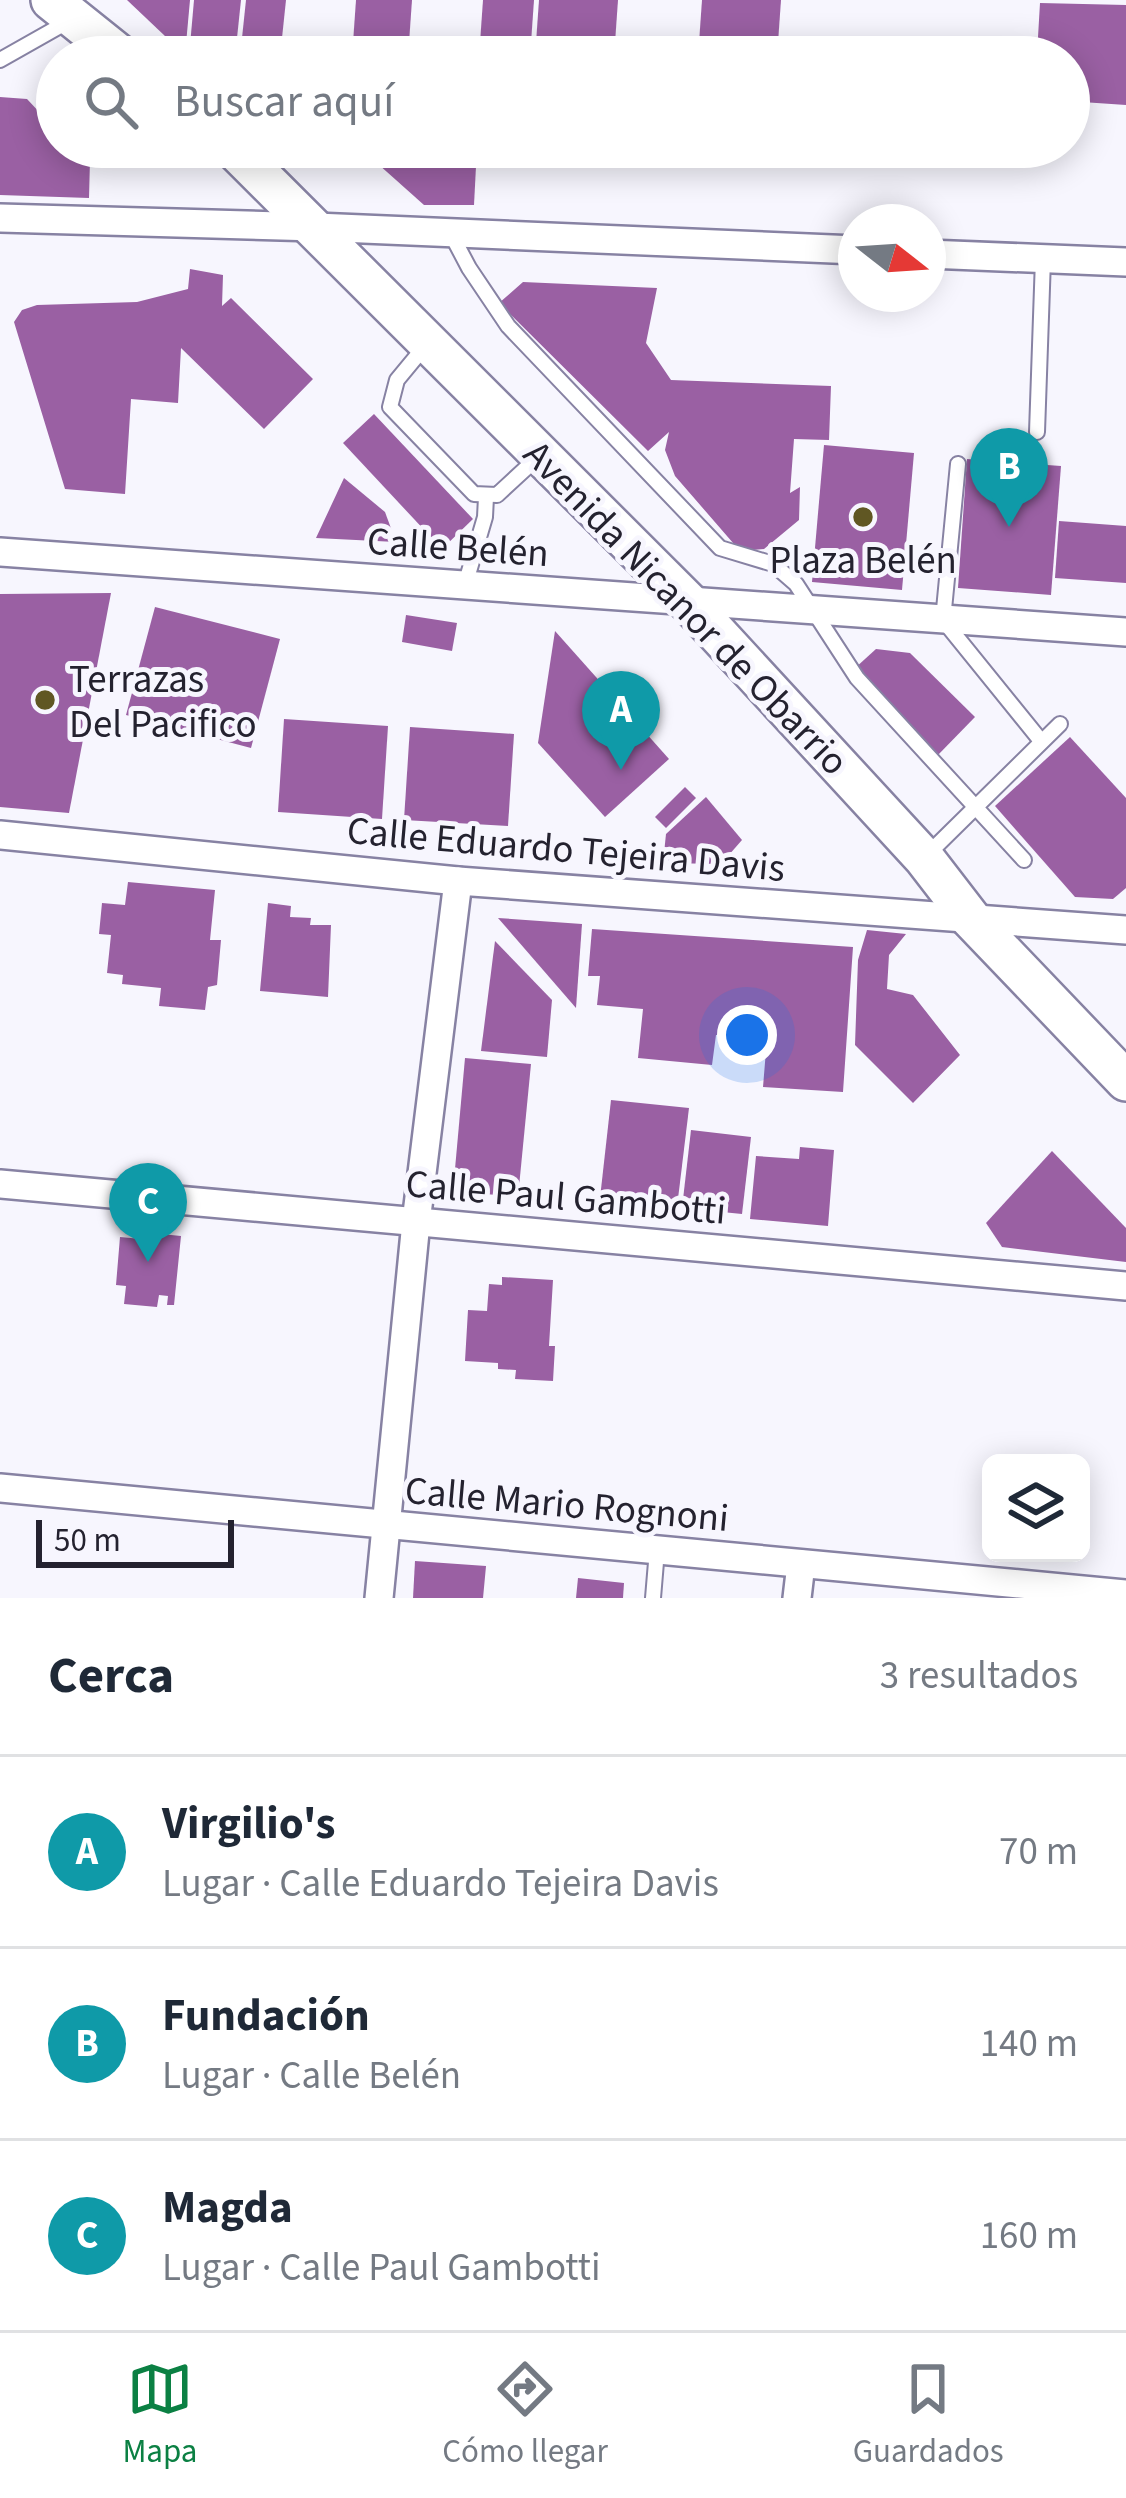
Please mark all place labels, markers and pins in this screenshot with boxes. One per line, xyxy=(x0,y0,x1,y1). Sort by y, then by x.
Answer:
pin: B xyxy=(970,428,1048,527)
marker: Plaza Belén xyxy=(850,504,876,530)
place label: Plaza Belén xyxy=(769,533,957,589)
place label: Terrazas Del Pacifico xyxy=(69,652,257,753)
pin: A xyxy=(582,671,660,770)
marker: Terrazas Del Pacifico xyxy=(32,687,58,713)
pin: C xyxy=(109,1163,187,1262)

